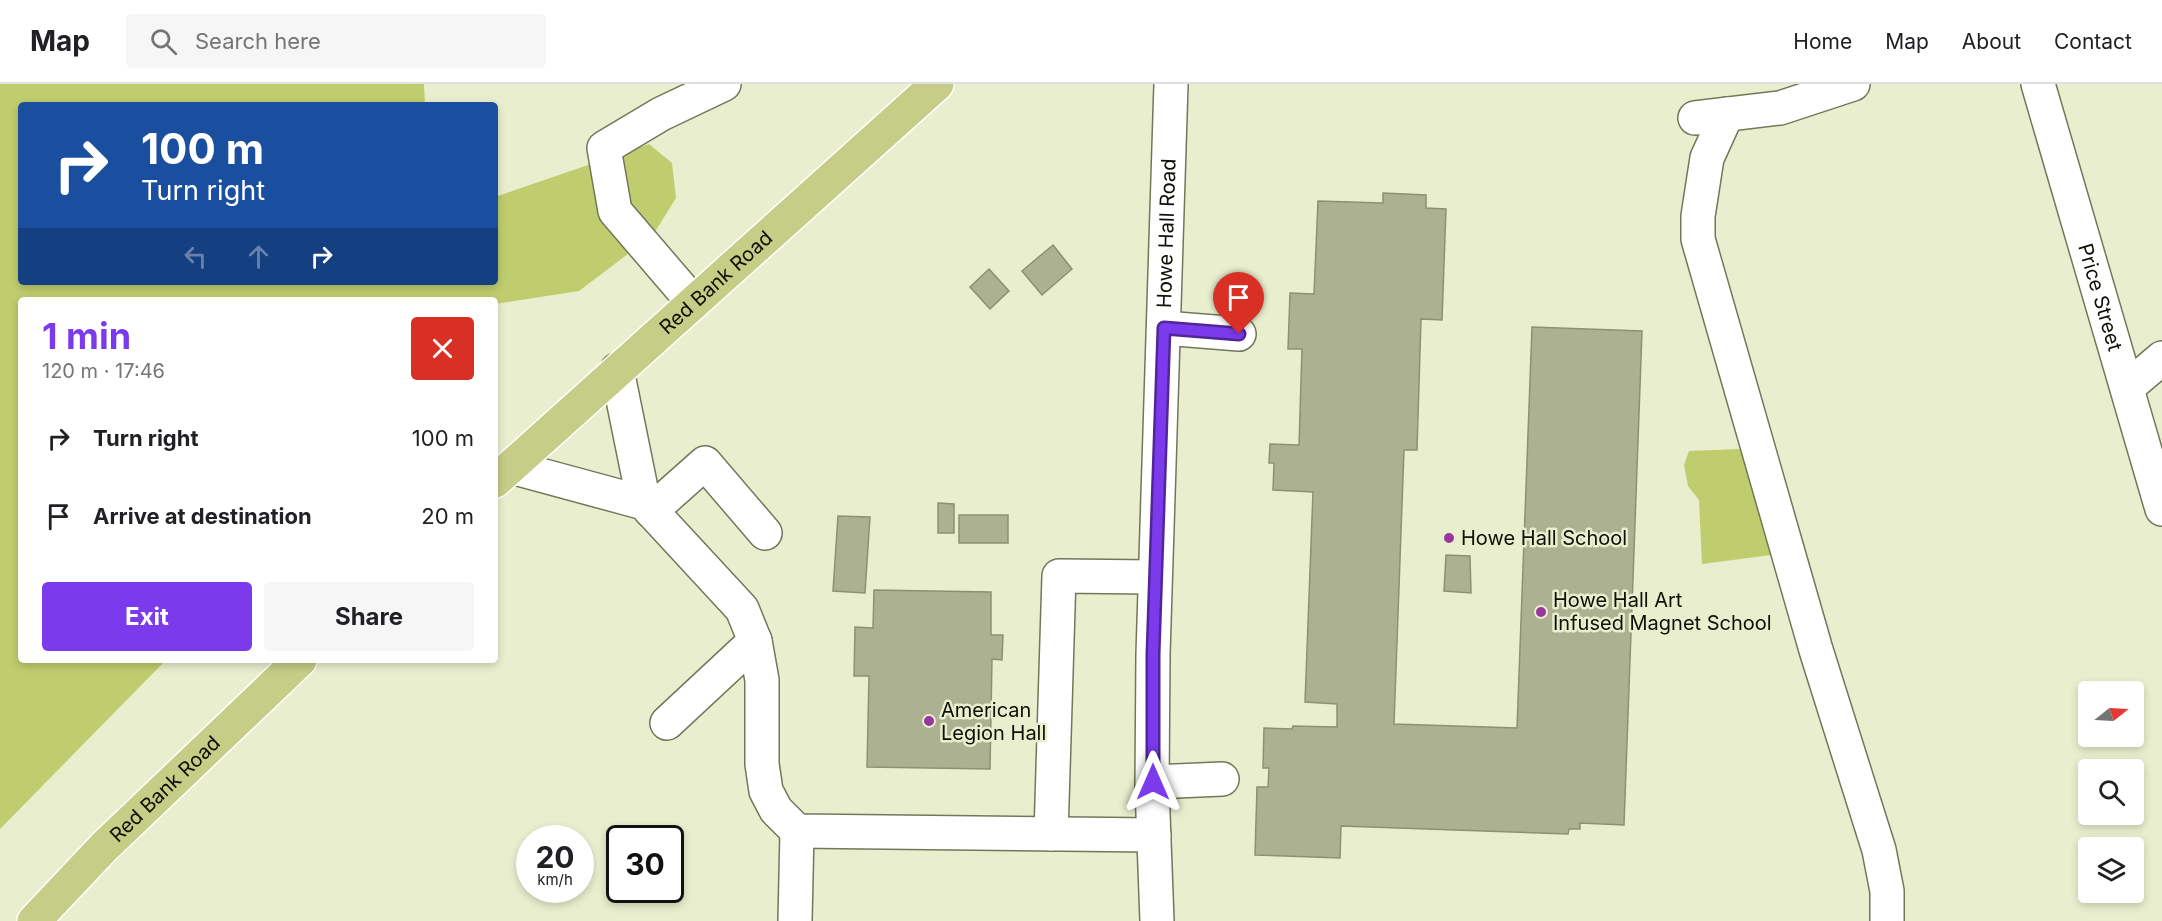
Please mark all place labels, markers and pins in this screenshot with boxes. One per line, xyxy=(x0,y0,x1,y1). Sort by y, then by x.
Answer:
pin xyxy=(1213,272,1264,334)
place label: Howe Hall School xyxy=(1461,526,1627,550)
marker: Howe Hall School xyxy=(1442,531,1456,545)
place label: Howe Hall Art Infused Magnet School xyxy=(1553,588,1772,635)
marker: Howe Hall Art Infused Magnet School xyxy=(1534,605,1548,619)
place label: American Legion Hall xyxy=(941,698,1046,745)
marker: American Legion Hall xyxy=(922,714,936,728)

